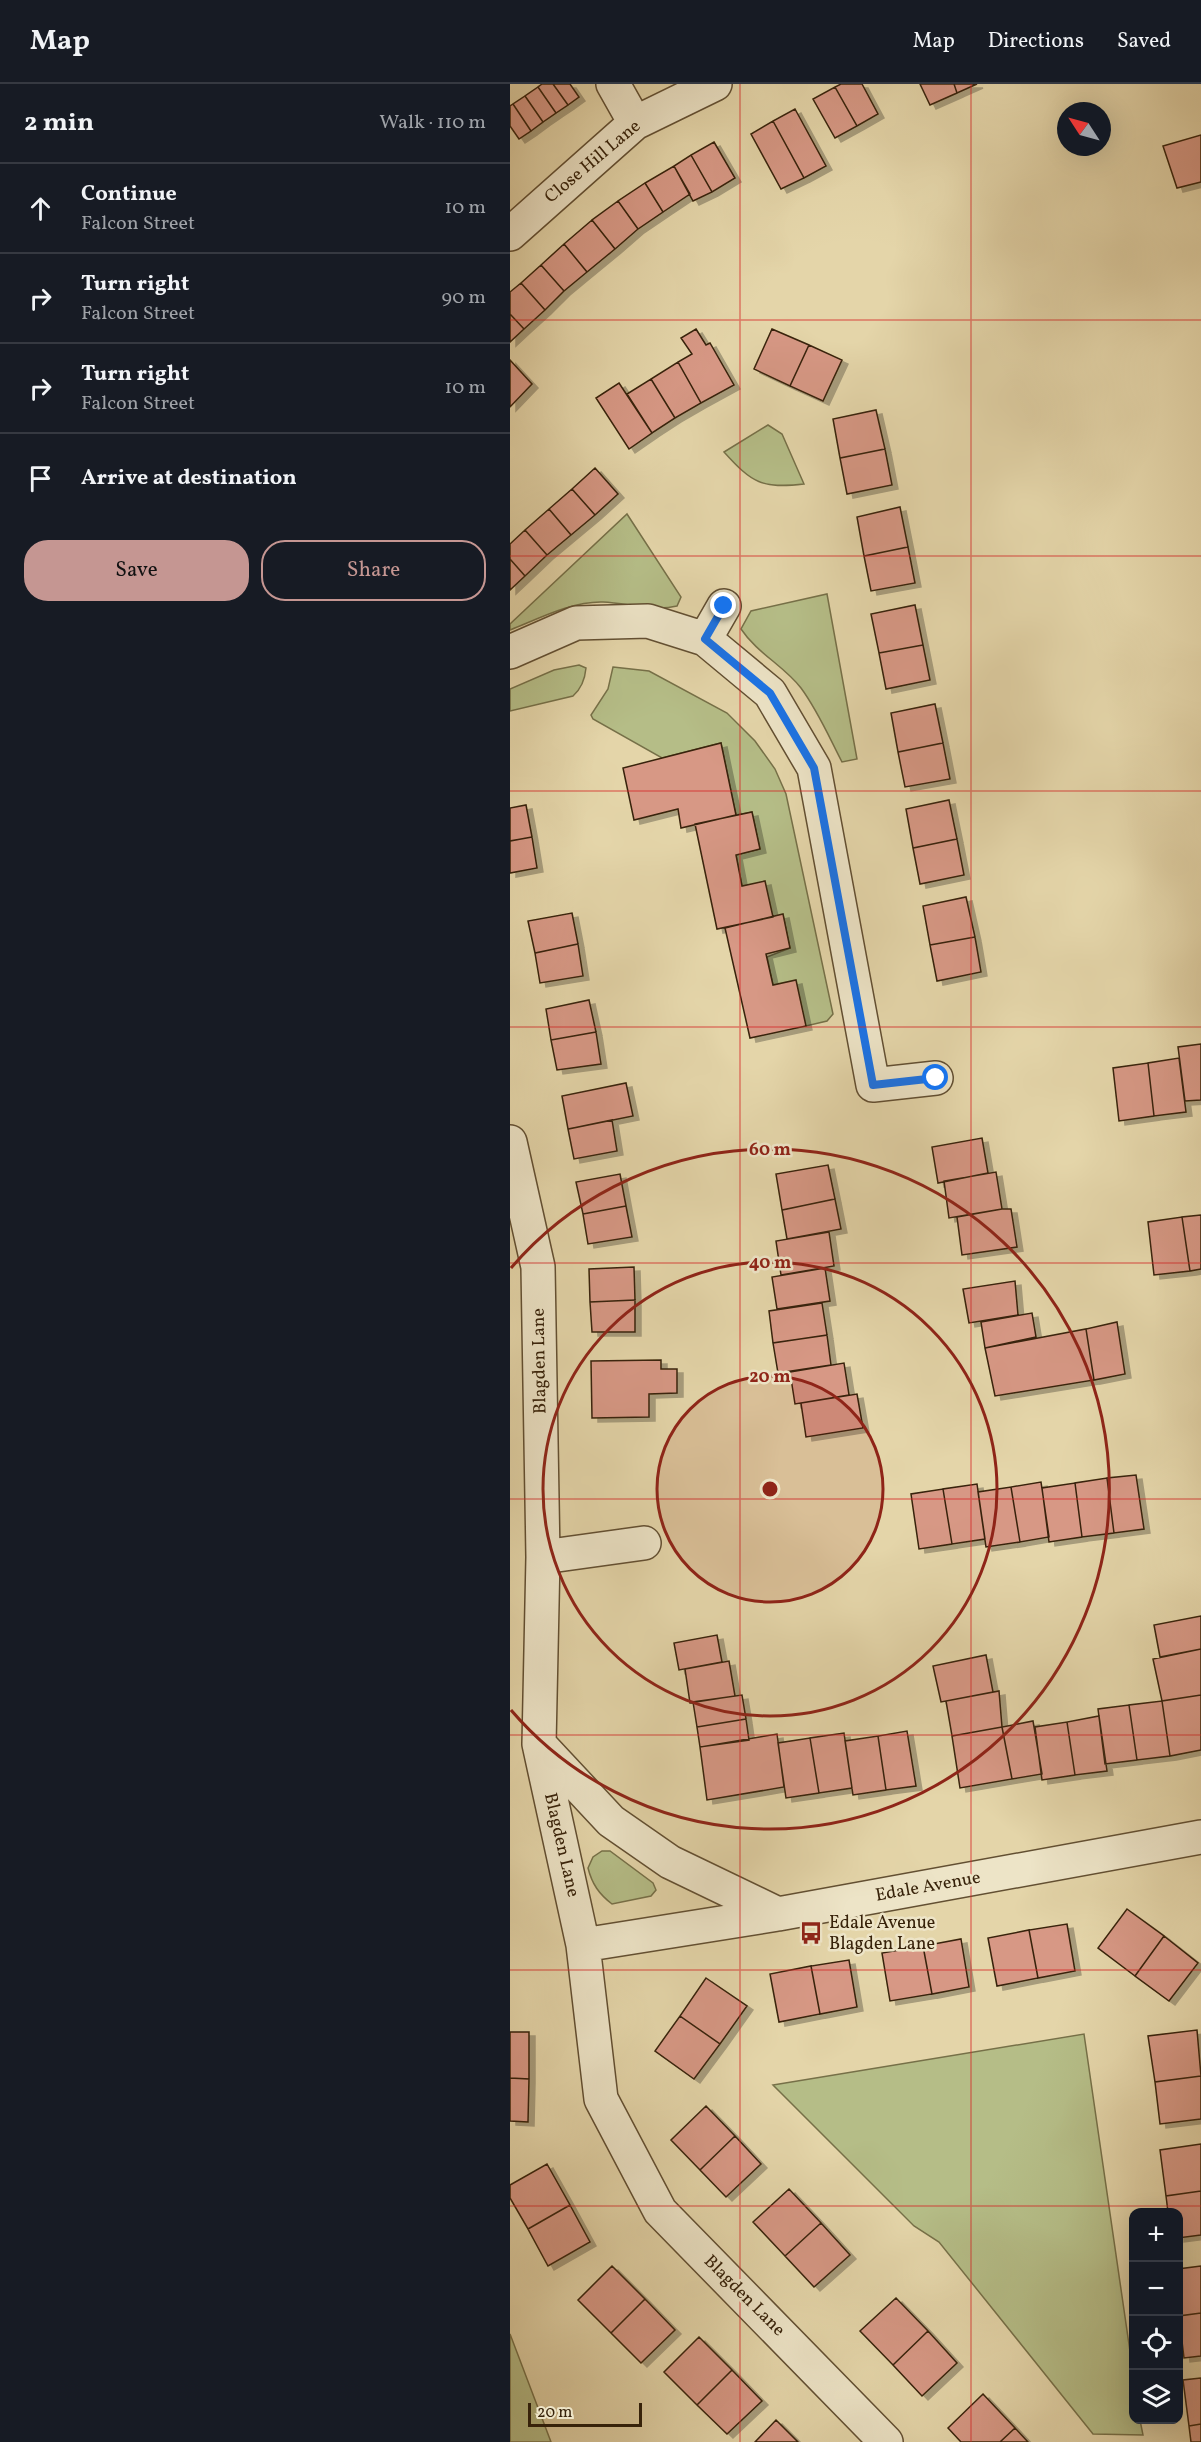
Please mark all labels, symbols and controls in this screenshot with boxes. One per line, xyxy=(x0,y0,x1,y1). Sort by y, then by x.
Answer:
text: Map xyxy=(30,22,90,61)
text: Map xyxy=(913,27,955,56)
text: Directions xyxy=(988,27,1084,56)
text: Saved xyxy=(1117,27,1171,56)
north arrow xyxy=(1057,102,1111,156)
text: 2 min xyxy=(24,105,94,141)
text: Walk · 110 m xyxy=(379,109,486,137)
street label: Close Hill Lane xyxy=(540,114,646,210)
text: Continue xyxy=(81,179,177,210)
icon: ahead xyxy=(24,192,57,225)
text: 10 m xyxy=(445,194,486,222)
text: Falcon Street xyxy=(81,210,195,238)
text: Turn right xyxy=(81,269,189,300)
icon: right xyxy=(24,282,57,315)
text: 90 m xyxy=(442,284,486,312)
text: Falcon Street xyxy=(81,300,195,328)
text: Turn right xyxy=(81,359,189,390)
icon: right xyxy=(24,372,57,405)
text: 10 m xyxy=(445,374,486,402)
text: Falcon Street xyxy=(81,390,195,418)
icon: arrive xyxy=(24,462,57,495)
text: Arrive at destination xyxy=(81,463,297,494)
button: Save xyxy=(24,540,249,601)
button: Share xyxy=(261,540,486,601)
route end xyxy=(710,592,736,618)
route start xyxy=(922,1064,948,1090)
text: 60 m xyxy=(749,1138,791,1163)
text: 40 m xyxy=(749,1251,791,1276)
street label: Blagden Lane xyxy=(527,1308,553,1414)
text: 20 m xyxy=(749,1365,791,1390)
centre of rings xyxy=(760,1479,780,1499)
street label: Blagden Lane xyxy=(537,1790,585,1900)
street label: Edale Avenue xyxy=(873,1865,983,1909)
place label: Edale Avenue Blagden Lane xyxy=(829,1911,935,1957)
bus stop icon: Edale Avenue Blagden Lane xyxy=(798,1920,824,1946)
map controls xyxy=(1129,2208,1183,2424)
button: + xyxy=(1129,2208,1183,2262)
street label: Blagden Lane xyxy=(698,2250,790,2342)
button: − xyxy=(1129,2262,1183,2316)
button: locate xyxy=(1129,2316,1183,2370)
button: layers xyxy=(1129,2370,1183,2424)
scale bar xyxy=(528,2400,642,2428)
text: 20 m xyxy=(537,2402,572,2424)

